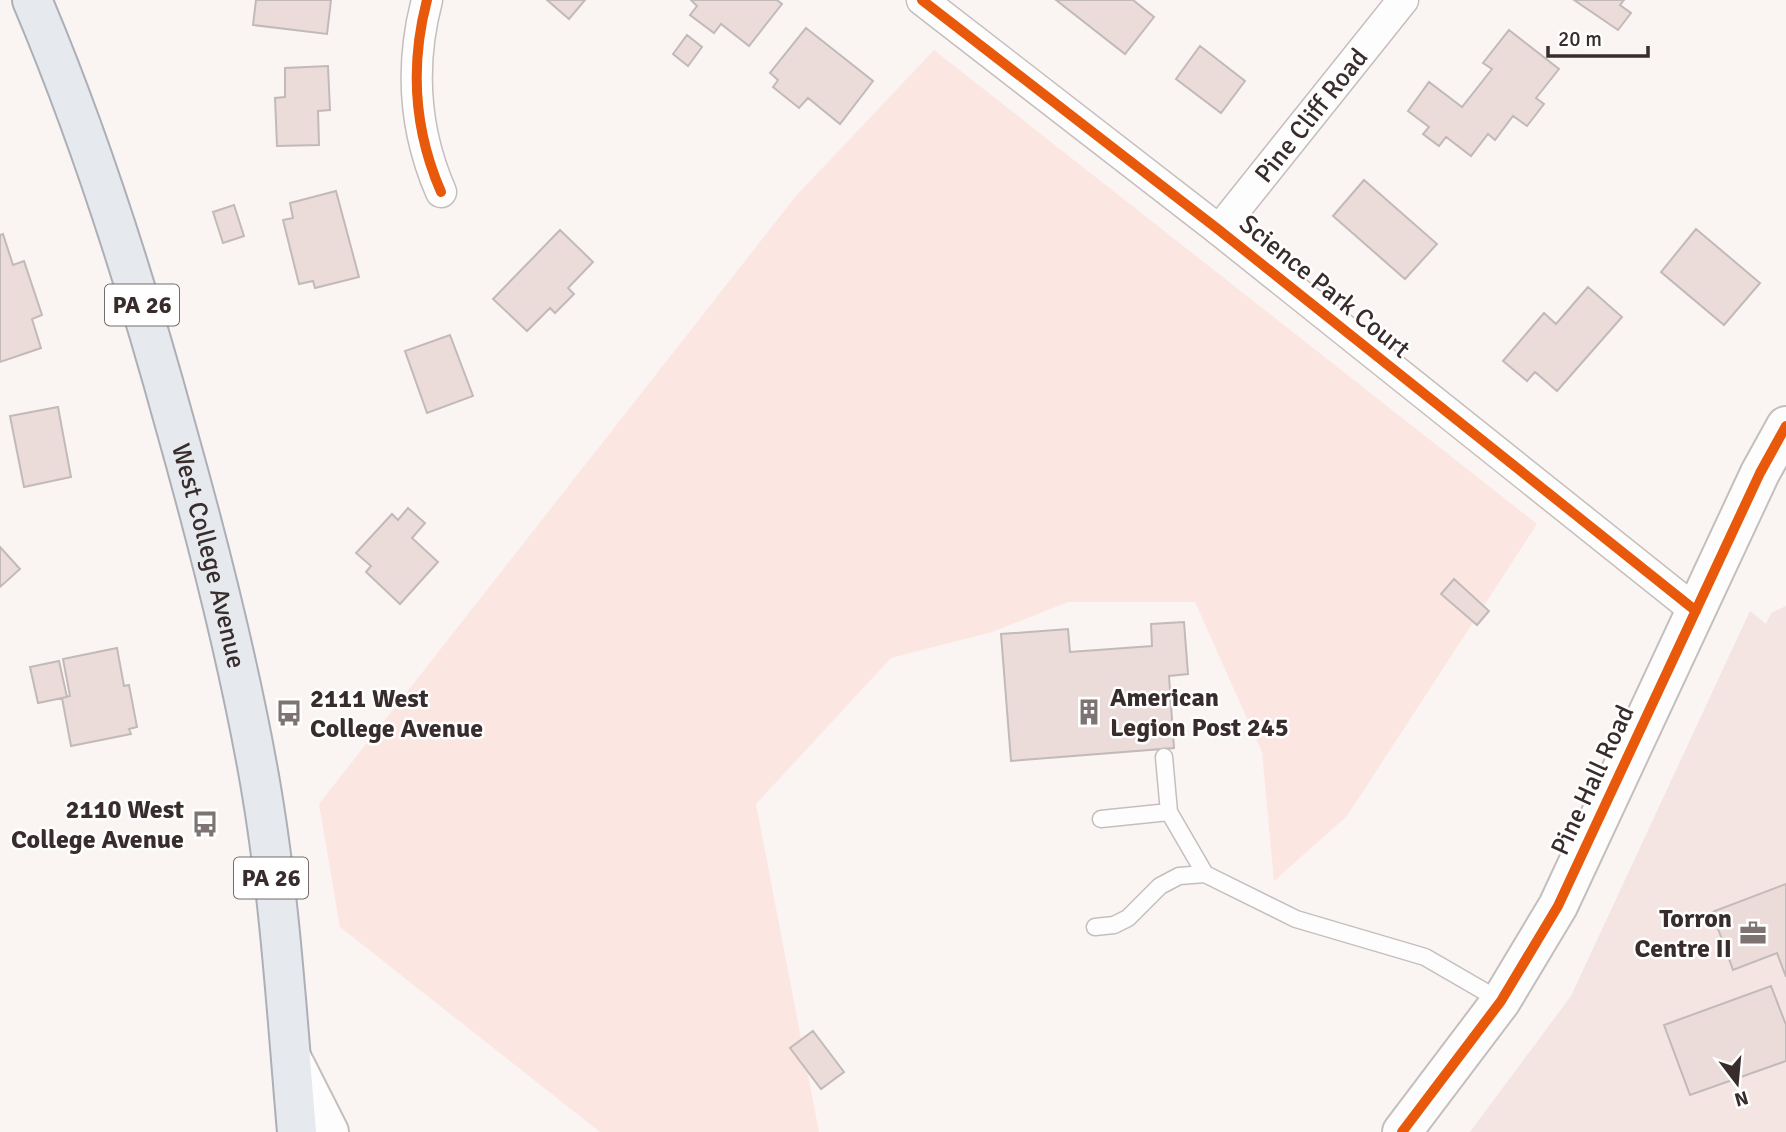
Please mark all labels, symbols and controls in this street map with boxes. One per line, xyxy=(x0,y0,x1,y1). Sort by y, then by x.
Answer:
scale bar xyxy=(1548,14,1648,58)
text: 20 m xyxy=(1558,26,1602,52)
street label: Pine Cliff Road xyxy=(1248,42,1375,189)
street label: Science Park Court xyxy=(1233,208,1416,365)
road number: PA 26 xyxy=(105,284,179,326)
street label: West College Avenue xyxy=(164,440,252,672)
place label: American Legion Post 245 xyxy=(1110,682,1289,744)
place label: 2111 West College Avenue xyxy=(310,683,483,745)
building icon: American Legion Post 245 xyxy=(1074,697,1104,727)
bus stop icon: 2111 West College Avenue xyxy=(274,698,304,728)
street label: Pine Hall Road xyxy=(1544,700,1642,861)
place label: 2110 West College Avenue xyxy=(11,794,184,856)
bus stop icon: 2110 West College Avenue xyxy=(190,809,220,839)
road number: PA 26 xyxy=(234,858,308,898)
place label: Torron Centre II xyxy=(1634,903,1732,965)
office icon: Torron Centre II xyxy=(1738,918,1768,948)
north arrow xyxy=(1702,1048,1772,1118)
text: N xyxy=(1732,1085,1751,1112)

